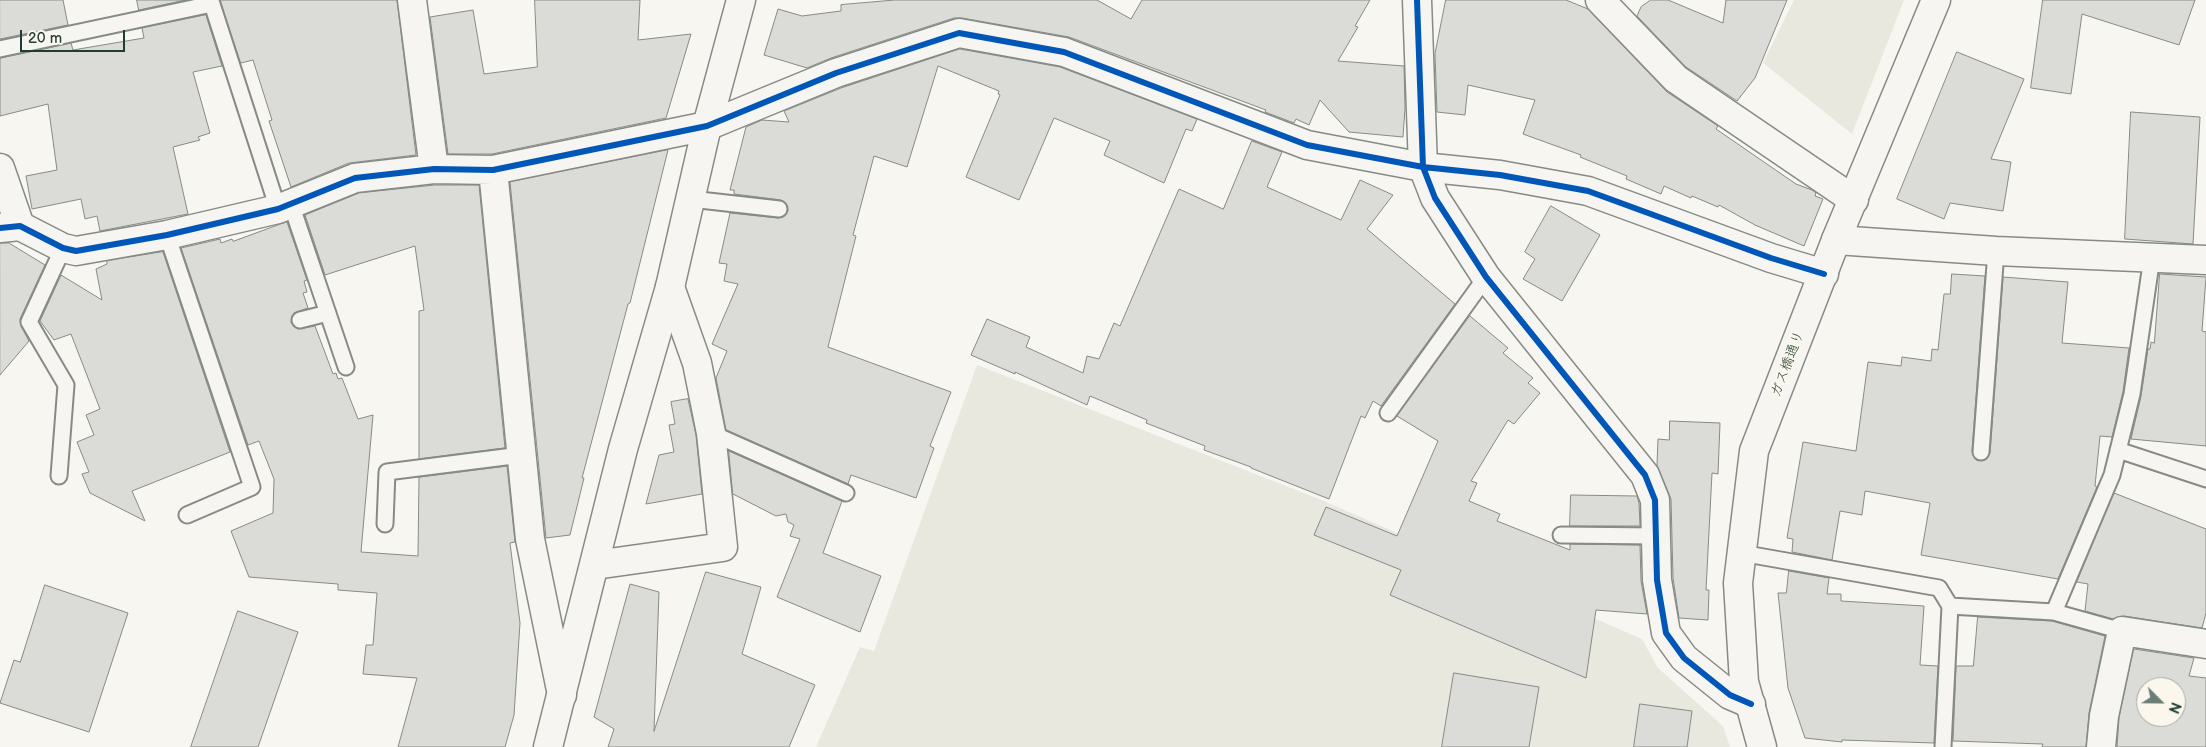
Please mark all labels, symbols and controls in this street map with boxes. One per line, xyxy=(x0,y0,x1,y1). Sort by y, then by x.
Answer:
scale bar xyxy=(22,20,128,52)
text: 20 m xyxy=(28,29,62,48)
street label: ガス橋通り xyxy=(1768,328,1808,400)
north arrow xyxy=(2136,677,2186,727)
text: N xyxy=(2164,699,2184,716)

